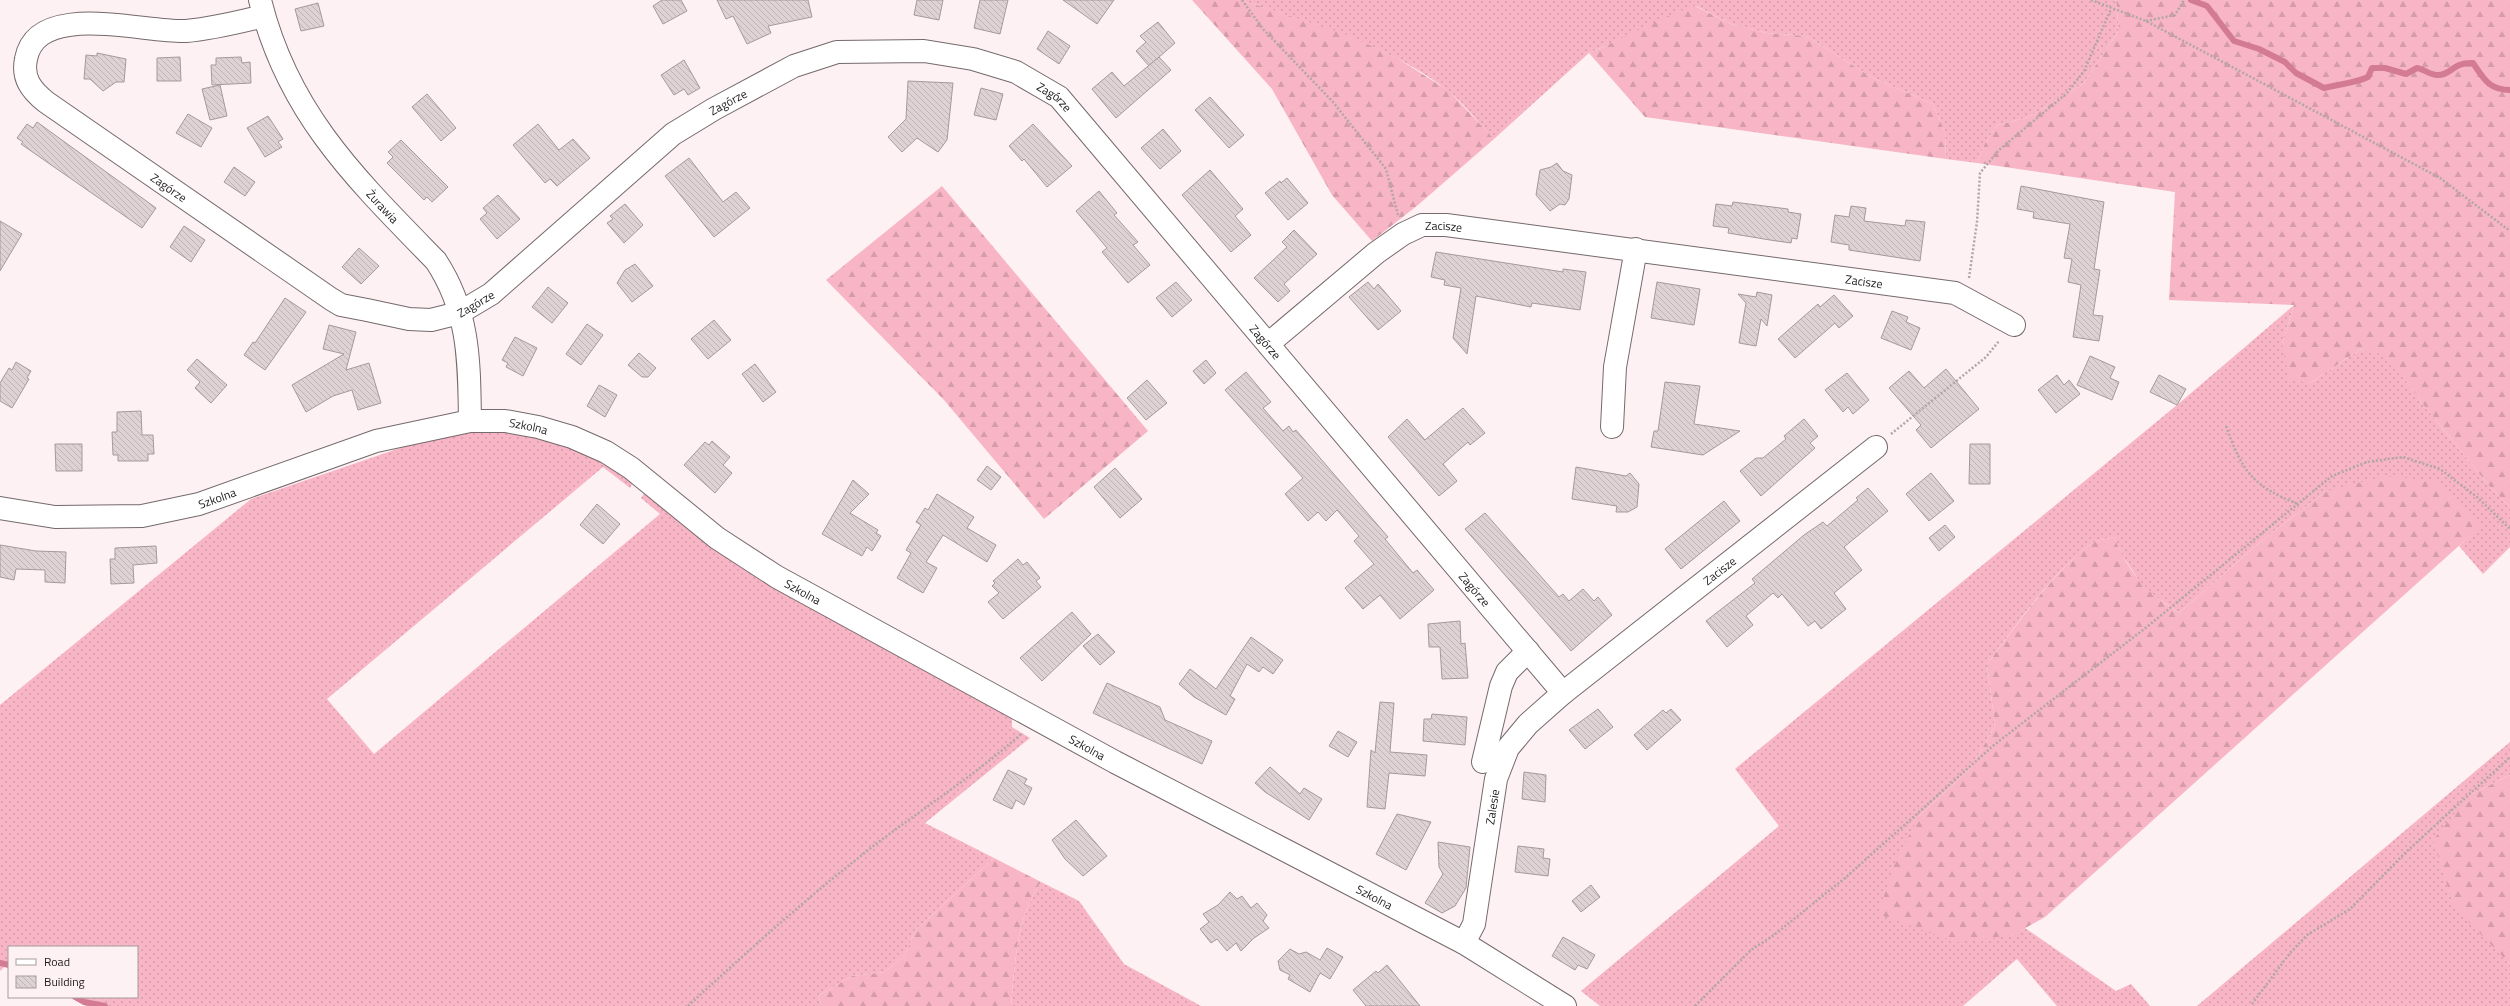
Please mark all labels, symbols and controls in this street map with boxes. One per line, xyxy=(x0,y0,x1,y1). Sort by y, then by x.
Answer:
street label: Zagórze xyxy=(1033,77,1077,116)
street label: Zagórze xyxy=(705,84,750,120)
street label: Zagórze xyxy=(147,168,191,206)
street label: Żurawia xyxy=(362,185,404,227)
street label: Zacisze xyxy=(1425,215,1464,237)
street label: Zacisze xyxy=(1844,269,1884,293)
street label: Zagórze xyxy=(453,285,498,322)
street label: Zagórze xyxy=(1245,320,1286,363)
street label: Szkolna xyxy=(508,412,550,439)
street label: Szkolna xyxy=(195,482,239,513)
street label: Zacisze xyxy=(1699,551,1740,589)
street label: Zagórze xyxy=(1455,567,1495,611)
street label: Szkolna xyxy=(781,574,825,609)
street label: Szkolna xyxy=(1066,729,1109,765)
street label: Zalesie xyxy=(1480,788,1504,826)
street label: Szkolna xyxy=(1353,879,1396,914)
legend xyxy=(8,946,138,998)
text: Road xyxy=(44,952,70,971)
text: Building xyxy=(44,972,85,991)

